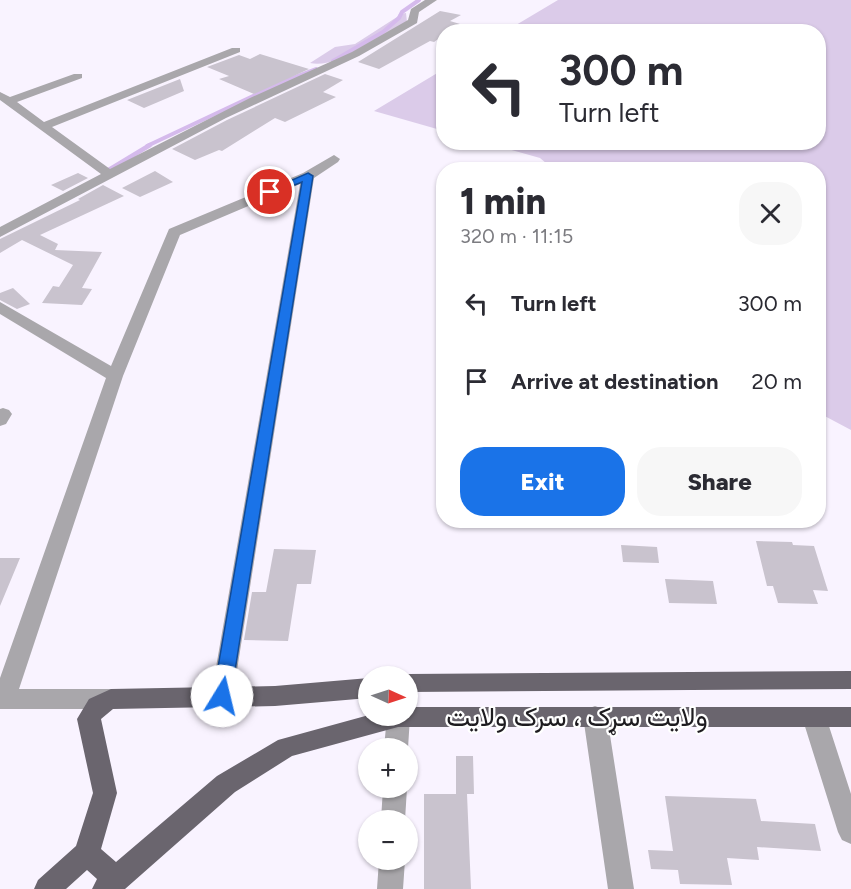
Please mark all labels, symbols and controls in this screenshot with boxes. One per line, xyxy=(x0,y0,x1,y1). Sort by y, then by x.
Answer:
text: 300 m xyxy=(559,45,683,96)
icon: left xyxy=(460,48,538,126)
text: Turn left xyxy=(559,96,659,129)
pin xyxy=(244,166,295,217)
icon: arrive xyxy=(253,175,286,208)
text: 1 min xyxy=(460,180,546,223)
button: close xyxy=(739,182,802,245)
text: 320 m · 11:15 xyxy=(460,224,573,248)
icon: left xyxy=(460,287,493,320)
text: Turn left xyxy=(511,290,597,317)
text: 300 m xyxy=(738,290,802,317)
icon: arrive xyxy=(460,365,493,398)
text: Arrive at destination xyxy=(511,368,719,395)
text: 20 m xyxy=(751,368,802,395)
button: Exit xyxy=(460,447,625,516)
button: Share xyxy=(637,447,802,516)
position arrow xyxy=(190,664,254,728)
north arrow xyxy=(358,666,418,726)
map controls xyxy=(358,666,418,870)
street label: ولایت سړک ، سرک ولایت xyxy=(446,700,708,736)
button: + xyxy=(358,738,418,798)
button: − xyxy=(358,810,418,870)

